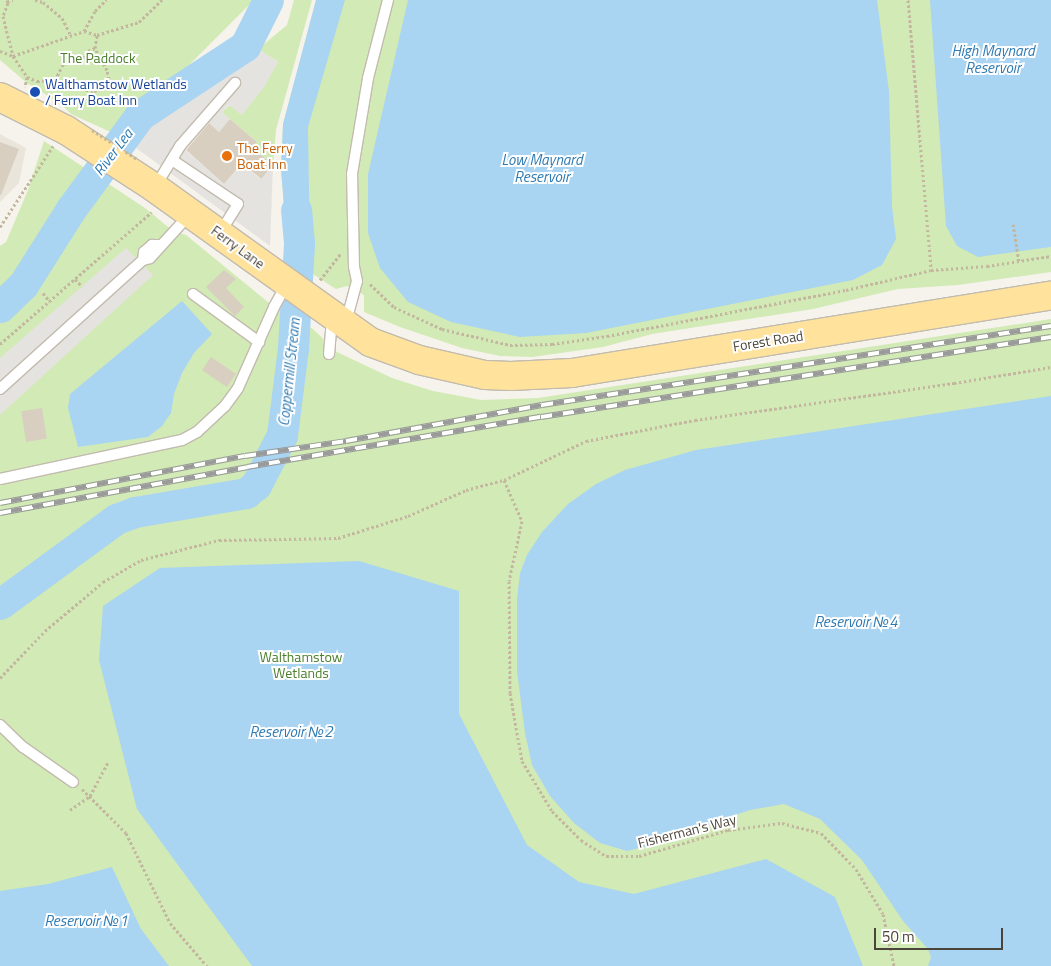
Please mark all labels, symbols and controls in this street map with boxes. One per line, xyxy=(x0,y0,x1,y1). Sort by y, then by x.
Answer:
water label: High Maynard Reservoir xyxy=(951,41,1035,76)
park label: The Paddock xyxy=(60,50,136,66)
place label: Walthamstow Wetlands / Ferry Boat Inn xyxy=(45,76,187,108)
marker: Walthamstow Wetlands / Ferry Boat Inn xyxy=(29,86,41,98)
water label: River Lea xyxy=(90,125,136,179)
place label: The Ferry Boat Inn xyxy=(237,140,293,172)
marker: The Ferry Boat Inn xyxy=(221,150,233,162)
water label: Low Maynard Reservoir xyxy=(502,150,582,185)
street label: Ferry Lane xyxy=(208,222,268,272)
water label: Coppermill Stream xyxy=(274,317,304,427)
street label: Forest Road xyxy=(732,327,804,355)
water label: Reservoir №4 xyxy=(814,613,898,631)
park label: Walthamstow Wetlands xyxy=(259,649,343,682)
water label: Reservoir №2 xyxy=(249,723,333,741)
street label: Fisherman's Way xyxy=(636,811,738,851)
water label: Reservoir №1 xyxy=(44,912,128,930)
scale bar xyxy=(876,918,1005,950)
text: 50 m xyxy=(882,925,915,948)

